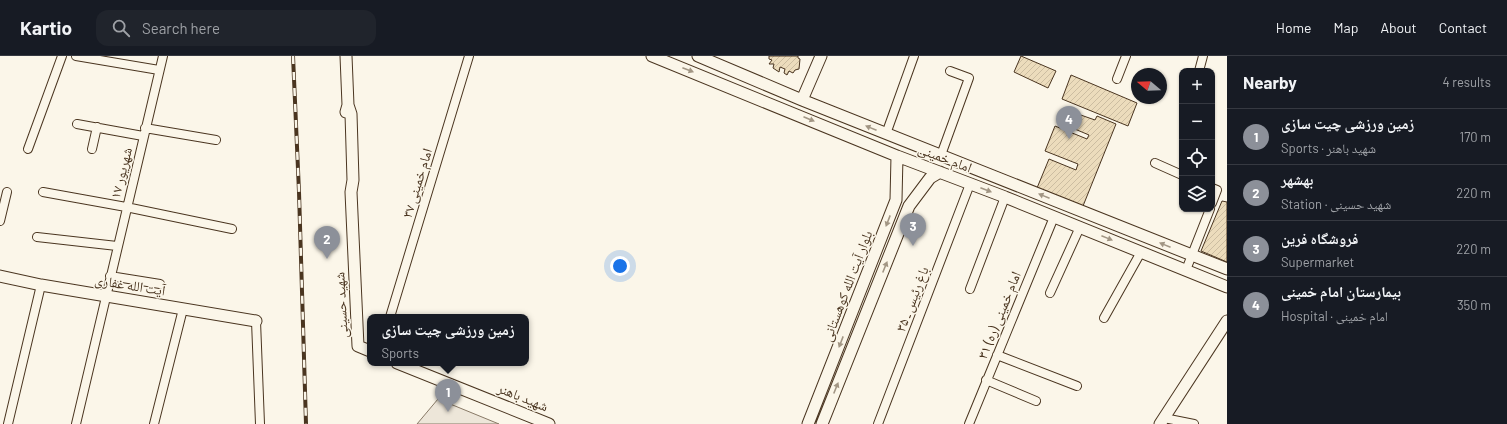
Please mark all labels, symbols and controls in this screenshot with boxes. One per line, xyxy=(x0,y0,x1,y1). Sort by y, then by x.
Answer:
search box xyxy=(96,10,376,46)
text: Kartio xyxy=(20,16,72,39)
icon: search xyxy=(110,17,132,39)
text: Search here xyxy=(142,19,220,37)
text: Home xyxy=(1276,19,1312,36)
text: Map xyxy=(1334,19,1358,36)
text: About xyxy=(1380,19,1417,36)
text: Contact xyxy=(1439,19,1487,36)
one-way arrow xyxy=(683,68,695,74)
north arrow xyxy=(1131,68,1167,104)
map controls xyxy=(1179,68,1215,212)
button: + xyxy=(1179,68,1215,104)
text: Nearby xyxy=(1243,72,1297,92)
text: 4 results xyxy=(1443,74,1491,90)
button: − xyxy=(1179,104,1215,140)
pin: 4 xyxy=(1056,106,1082,139)
text: زمین ورزشی چیت سازی xyxy=(1281,114,1414,132)
one-way arrow xyxy=(803,116,814,122)
one-way arrow xyxy=(865,124,877,130)
text: 1 xyxy=(1254,129,1258,145)
text: 170 m xyxy=(1460,129,1491,145)
street label: امام خمینی xyxy=(915,140,975,177)
button: locate xyxy=(1179,140,1215,176)
text: Sports · شهید باهنر xyxy=(1281,140,1376,156)
street label: ۱۷ شهریور xyxy=(106,145,136,201)
street label: امام خمینی ۳۷ xyxy=(398,146,437,220)
text: بهشهر xyxy=(1281,170,1313,188)
button: layers xyxy=(1179,176,1215,212)
text: 2 xyxy=(1252,185,1260,201)
text: 220 m xyxy=(1456,185,1491,201)
one-way arrow xyxy=(981,187,993,193)
one-way arrow xyxy=(1037,193,1049,199)
text: Station · شهید حسینی xyxy=(1281,196,1391,212)
pin: 3 xyxy=(900,213,926,246)
one-way arrow xyxy=(885,216,891,227)
pin: 2 xyxy=(314,226,340,259)
street label: بلوار آیت الله کوهستانی xyxy=(818,228,876,344)
text: فروشگاه فرین xyxy=(1281,229,1358,247)
one-way arrow xyxy=(1101,236,1113,242)
one-way arrow xyxy=(1158,241,1170,247)
text: 3 xyxy=(1252,241,1260,257)
text: 220 m xyxy=(1456,241,1491,257)
text: Supermarket xyxy=(1281,254,1354,270)
your location xyxy=(610,256,630,276)
one-way arrow xyxy=(882,260,888,272)
street label: باغ رئیس ـ ۳۵ xyxy=(891,264,934,334)
street label: امام خمینی (ره) ۳۱ xyxy=(973,269,1026,362)
street label: آیت الله غفاری xyxy=(93,271,167,300)
street label: شهید حسینی xyxy=(330,272,352,338)
text: بیمارستان امام خمینی xyxy=(1281,282,1401,300)
text: 4 xyxy=(1252,297,1260,313)
text: 350 m xyxy=(1457,297,1491,313)
text: Hospital · امام خمینی xyxy=(1281,308,1388,324)
popup xyxy=(367,314,529,366)
text: زمین ورزشی چیت سازی xyxy=(381,320,515,338)
one-way arrow xyxy=(837,337,843,349)
text: Sports xyxy=(381,345,419,361)
street label: شهید باهنر xyxy=(494,378,551,415)
pin: 1 xyxy=(435,379,461,412)
one-way arrow xyxy=(834,381,840,393)

